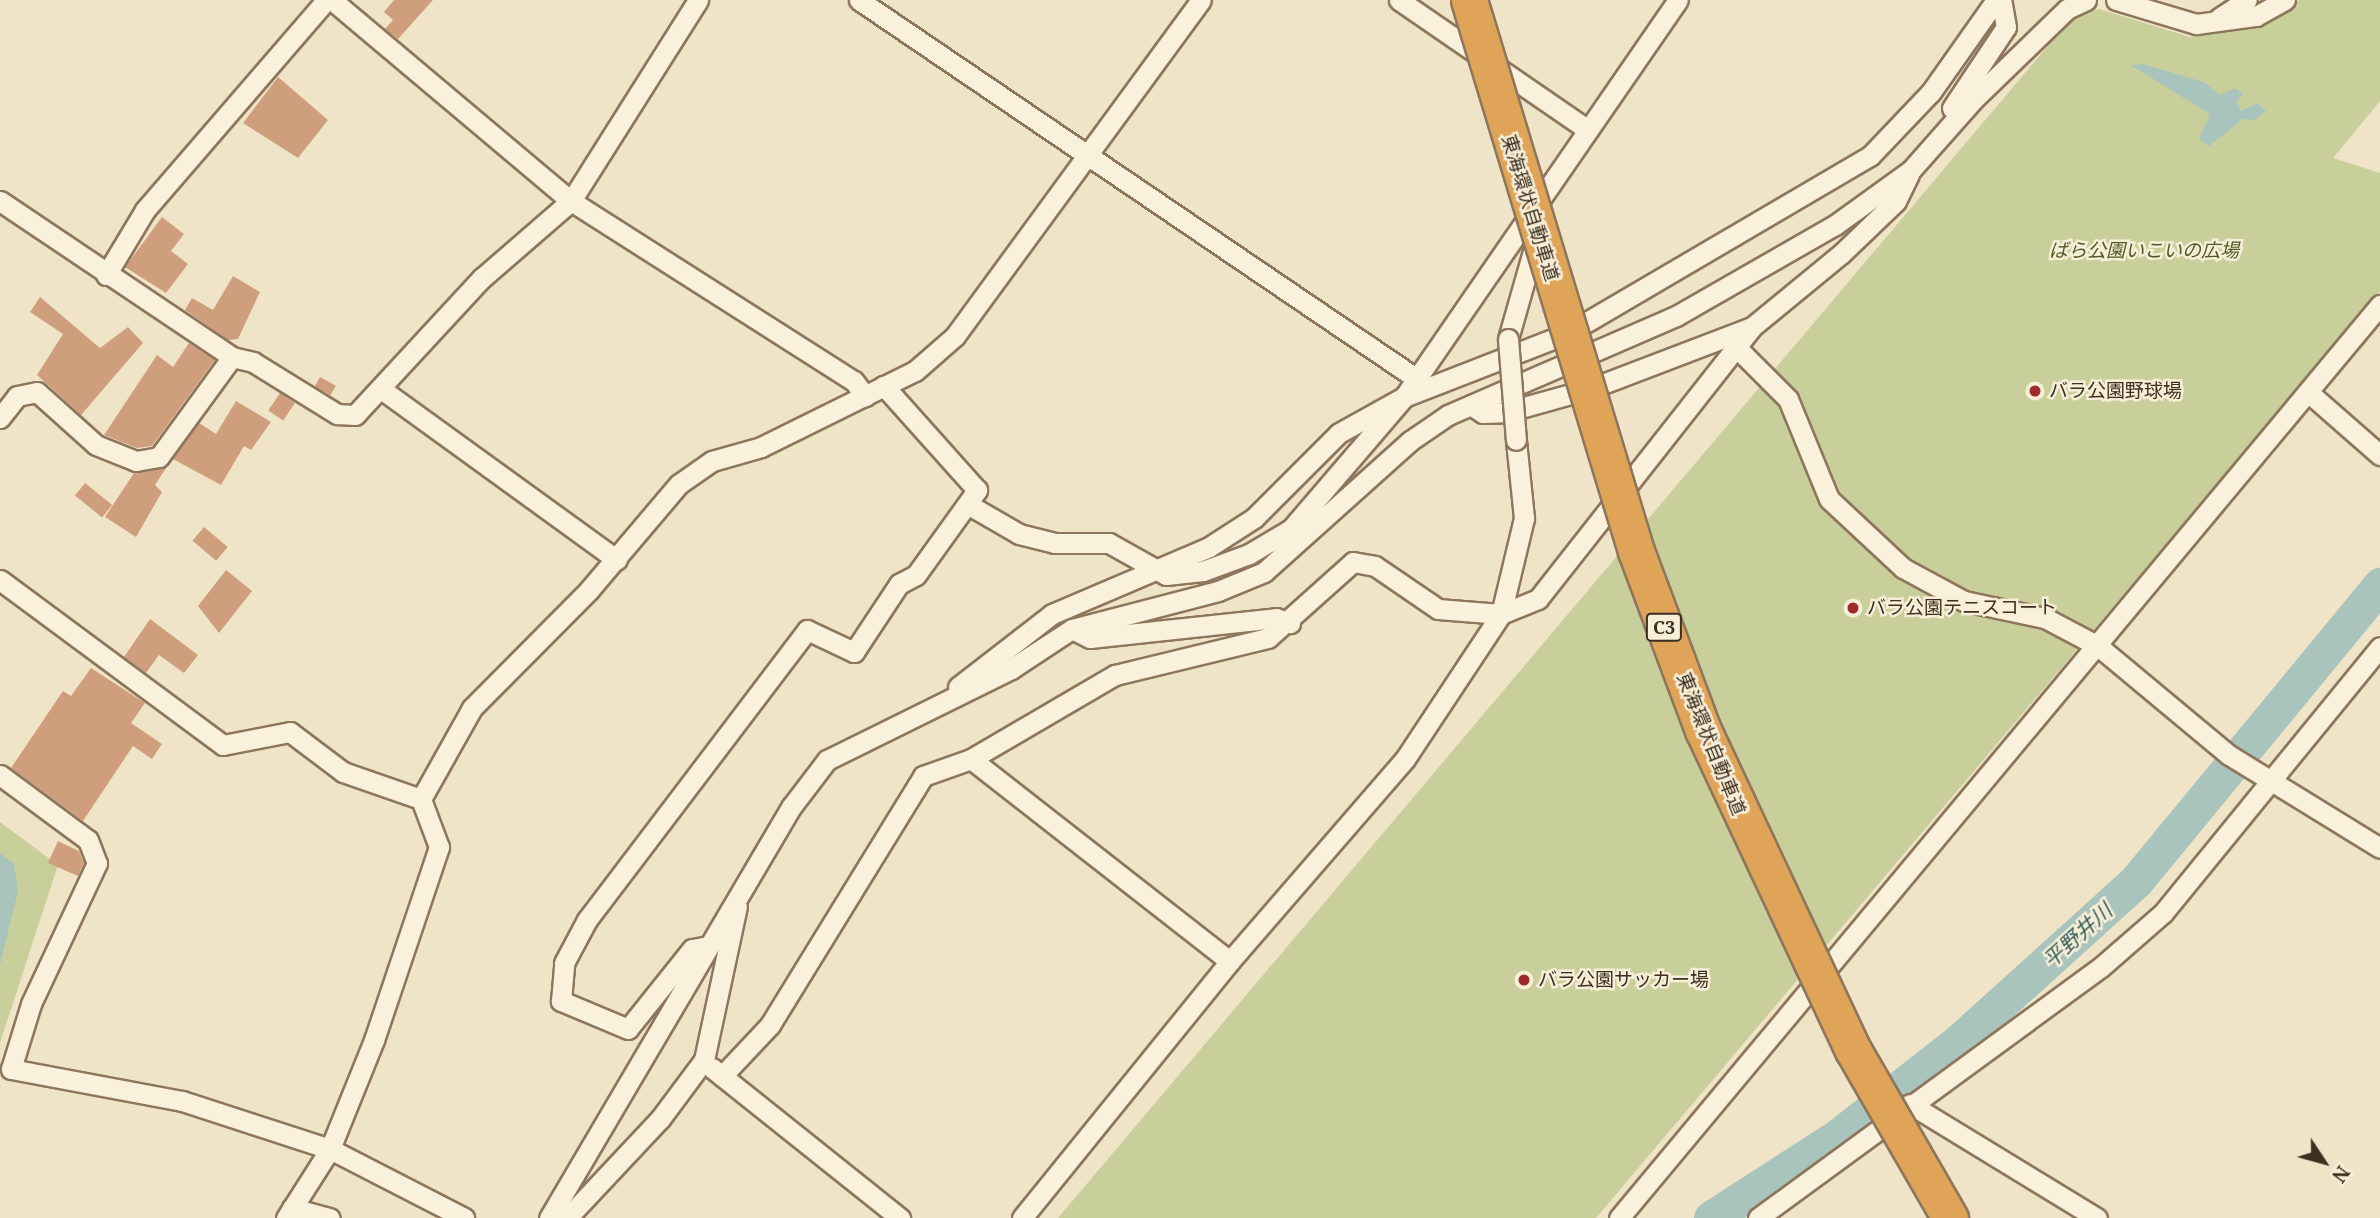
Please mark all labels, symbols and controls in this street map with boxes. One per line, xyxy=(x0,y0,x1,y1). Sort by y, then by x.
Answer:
street label: 東海環状自動車道 xyxy=(1497,132,1563,284)
park label: ばら公園いこいの広場 xyxy=(2049,240,2239,262)
place label: バラ公園野球場 xyxy=(2049,380,2182,402)
marker: バラ公園野球場 xyxy=(2027,383,2043,399)
place label: バラ公園テニスコート xyxy=(1867,597,2057,619)
marker: バラ公園テニスコート xyxy=(1845,600,1861,616)
road number: C3 xyxy=(1645,612,1683,642)
street label: 東海環状自動車道 xyxy=(1672,669,1750,819)
water label: 平野井川 xyxy=(2037,898,2117,972)
place label: バラ公園サッカー場 xyxy=(1538,969,1709,991)
marker: バラ公園サッカー場 xyxy=(1516,972,1532,988)
north arrow xyxy=(2289,1127,2359,1197)
text: N xyxy=(2326,1161,2356,1188)

